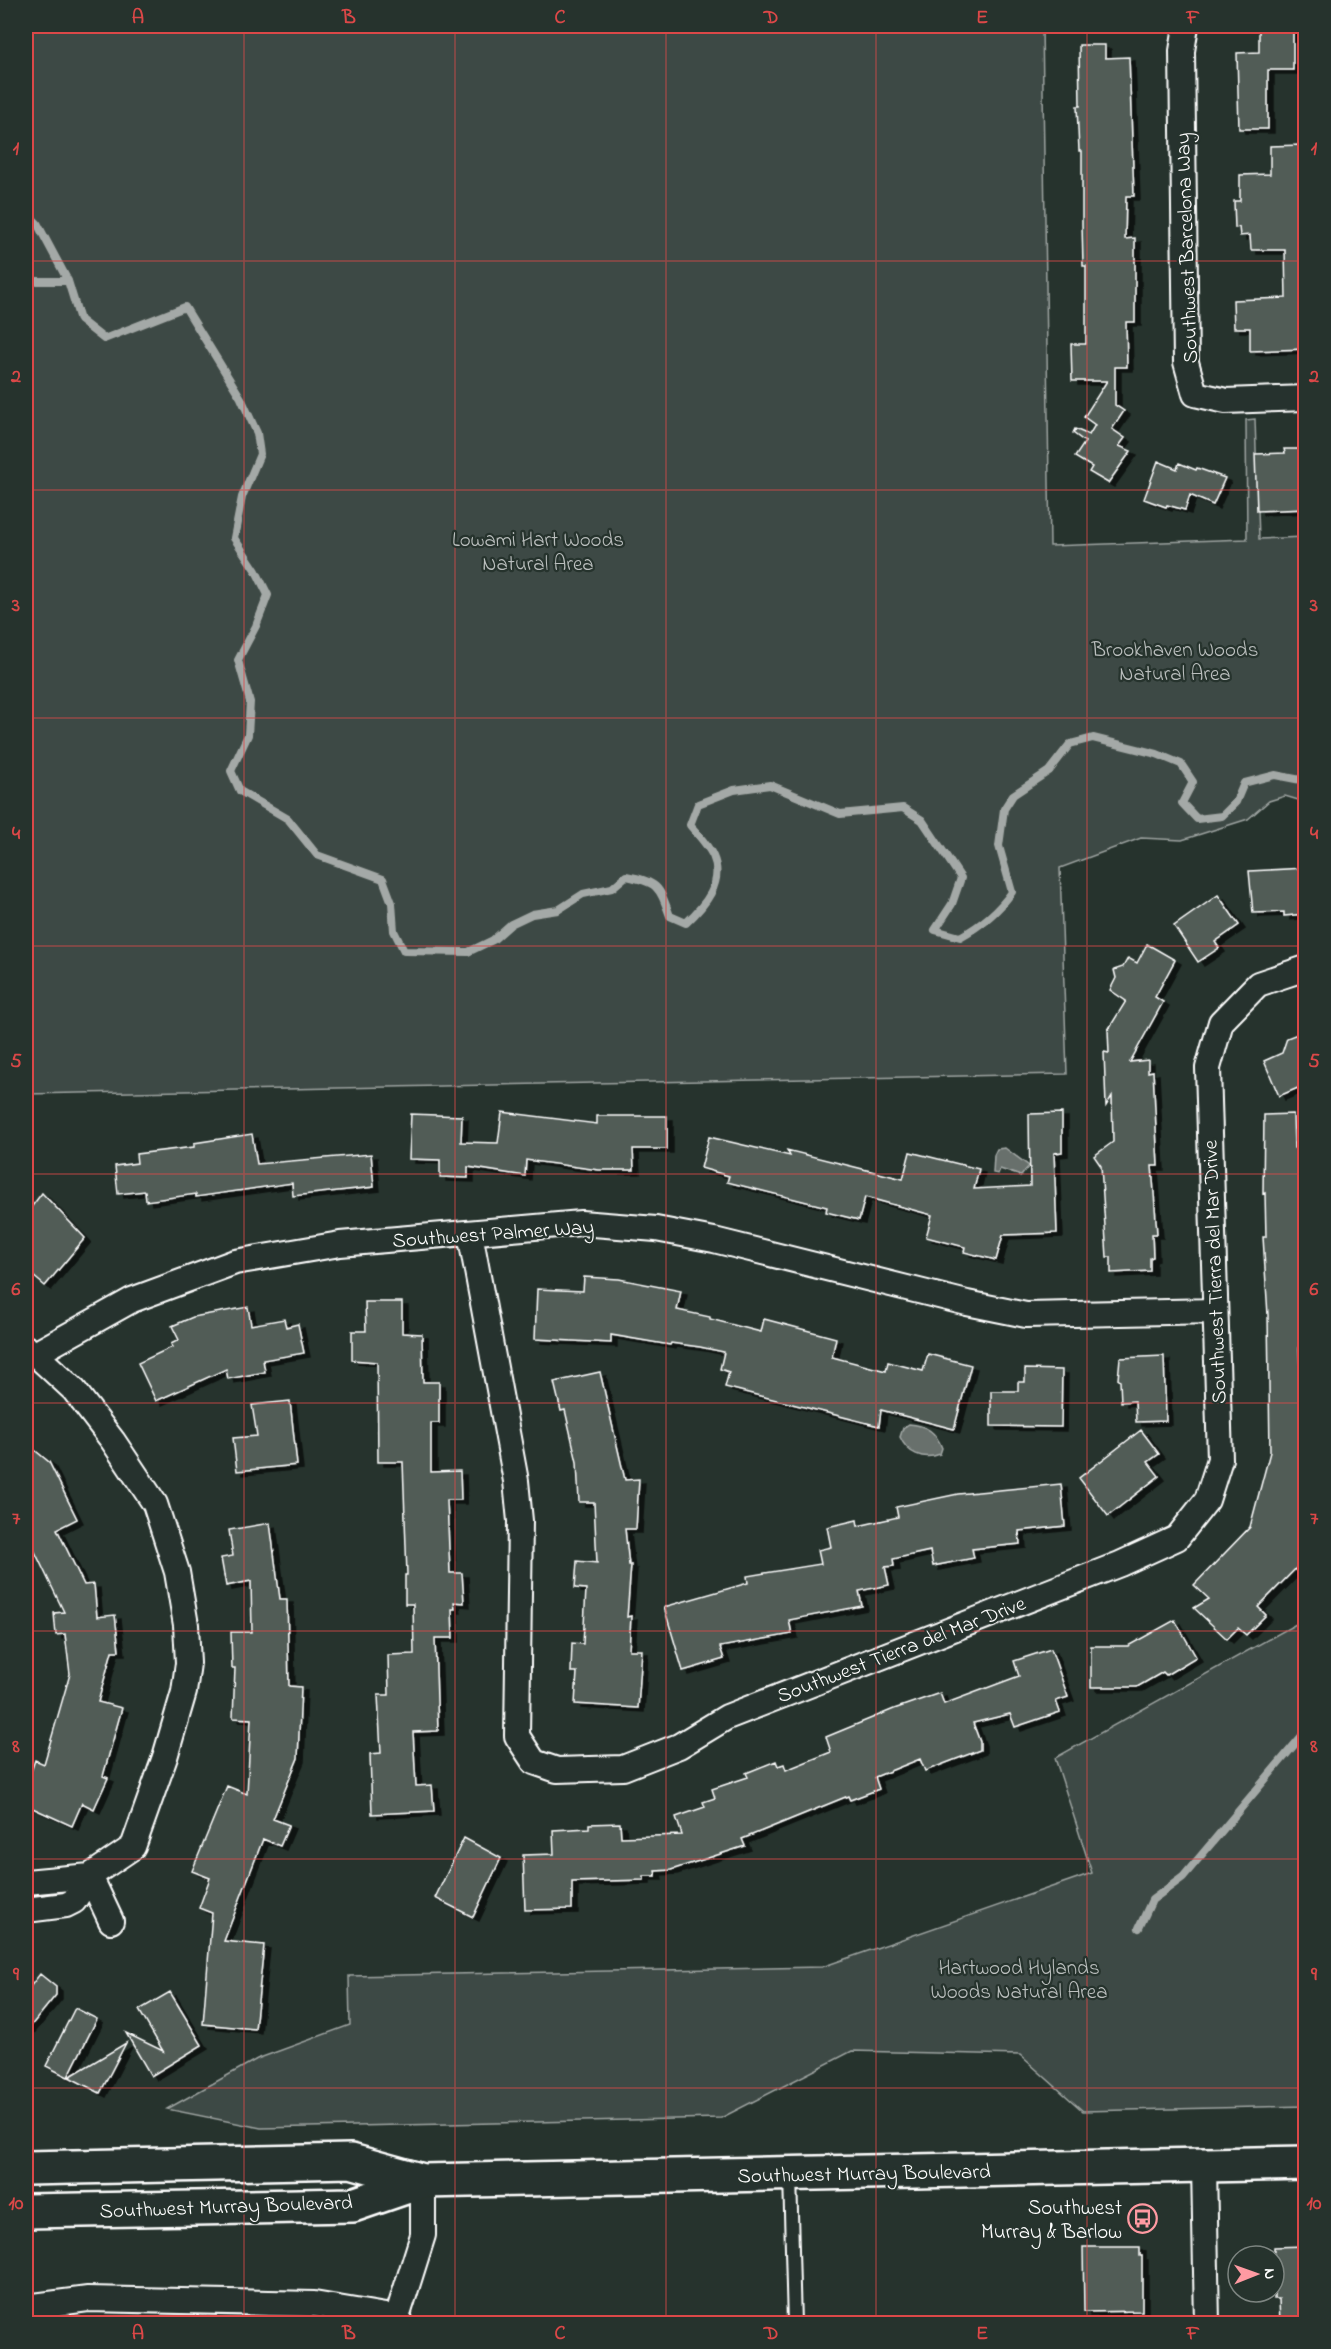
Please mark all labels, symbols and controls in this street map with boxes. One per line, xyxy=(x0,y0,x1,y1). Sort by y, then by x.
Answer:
text: A xyxy=(132,4,144,33)
text: B xyxy=(341,4,356,33)
text: C xyxy=(555,4,566,33)
text: D xyxy=(763,4,778,33)
text: E xyxy=(976,4,988,33)
text: F xyxy=(1186,4,1200,33)
street label: Southwest Barcelona Way xyxy=(1169,132,1209,364)
text: 1 xyxy=(13,135,20,164)
text: 1 xyxy=(1311,135,1318,164)
text: 2 xyxy=(10,363,21,392)
text: 2 xyxy=(1308,363,1319,392)
park label: Lowami Hart Woods Natural Area xyxy=(452,526,624,580)
text: 3 xyxy=(11,592,20,621)
text: 3 xyxy=(1309,592,1318,621)
park label: Brookhaven Woods Natural Area xyxy=(1091,636,1258,690)
text: 4 xyxy=(12,820,21,849)
text: 4 xyxy=(1310,820,1319,849)
text: 5 xyxy=(10,1048,22,1077)
text: 5 xyxy=(1308,1048,1320,1077)
street label: Southwest Tierra del Mar Drive xyxy=(1196,1139,1236,1404)
street label: Southwest Palmer Way xyxy=(391,1213,595,1259)
text: 6 xyxy=(12,1276,21,1305)
text: 6 xyxy=(1310,1276,1319,1305)
text: 7 xyxy=(12,1505,21,1534)
text: 7 xyxy=(1310,1505,1319,1534)
street label: Southwest Tierra del Mar Drive xyxy=(773,1589,1031,1712)
text: 8 xyxy=(11,1733,20,1762)
text: 8 xyxy=(1309,1733,1318,1762)
park label: Hartwood Hylands Woods Natural Area xyxy=(930,1954,1108,2008)
text: 9 xyxy=(12,1961,20,1990)
text: 9 xyxy=(1310,1961,1318,1990)
street label: Southwest Murray Boulevard xyxy=(737,2158,991,2194)
street label: Southwest Murray Boulevard xyxy=(99,2189,353,2229)
text: 10 xyxy=(9,2190,24,2219)
text: 10 xyxy=(1307,2190,1322,2219)
place label: Southwest Murray & Barlow xyxy=(981,2194,1122,2250)
bus stop icon: Southwest Murray & Barlow xyxy=(1127,2203,1159,2235)
north arrow xyxy=(1226,2244,1286,2304)
text: N xyxy=(1257,2268,1281,2280)
text: A xyxy=(132,2320,144,2349)
text: B xyxy=(341,2320,356,2349)
text: C xyxy=(555,2320,566,2349)
text: D xyxy=(763,2320,778,2349)
text: E xyxy=(976,2320,988,2349)
text: F xyxy=(1186,2320,1200,2349)

